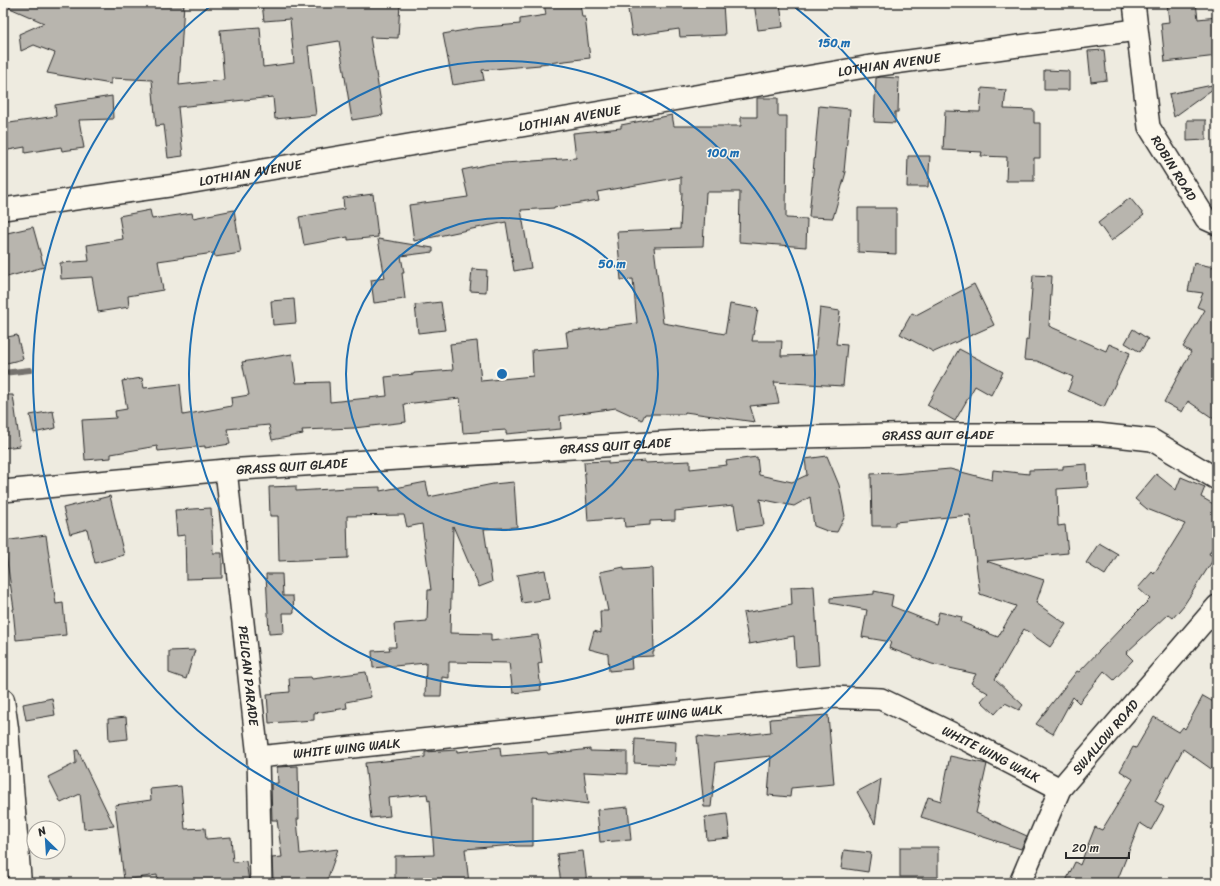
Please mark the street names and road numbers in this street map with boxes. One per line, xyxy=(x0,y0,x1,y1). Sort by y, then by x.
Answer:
street label: LOTHIAN AVENUE xyxy=(836,46,943,83)
street label: LOTHIAN AVENUE xyxy=(517,98,623,138)
street label: ROBIN ROAD xyxy=(1145,131,1203,206)
street label: LOTHIAN AVENUE xyxy=(197,153,304,193)
street label: GRASS QUIT GLADE xyxy=(882,423,995,447)
street label: GRASS QUIT GLADE xyxy=(559,431,672,461)
street label: GRASS QUIT GLADE xyxy=(236,451,349,481)
street label: PELICAN PARADE xyxy=(231,625,266,728)
street label: SWALLOW ROAD xyxy=(1066,694,1145,780)
street label: WHITE WING WALK xyxy=(614,697,724,731)
street label: WHITE WING WALK xyxy=(938,719,1044,789)
street label: WHITE WING WALK xyxy=(292,731,401,765)

